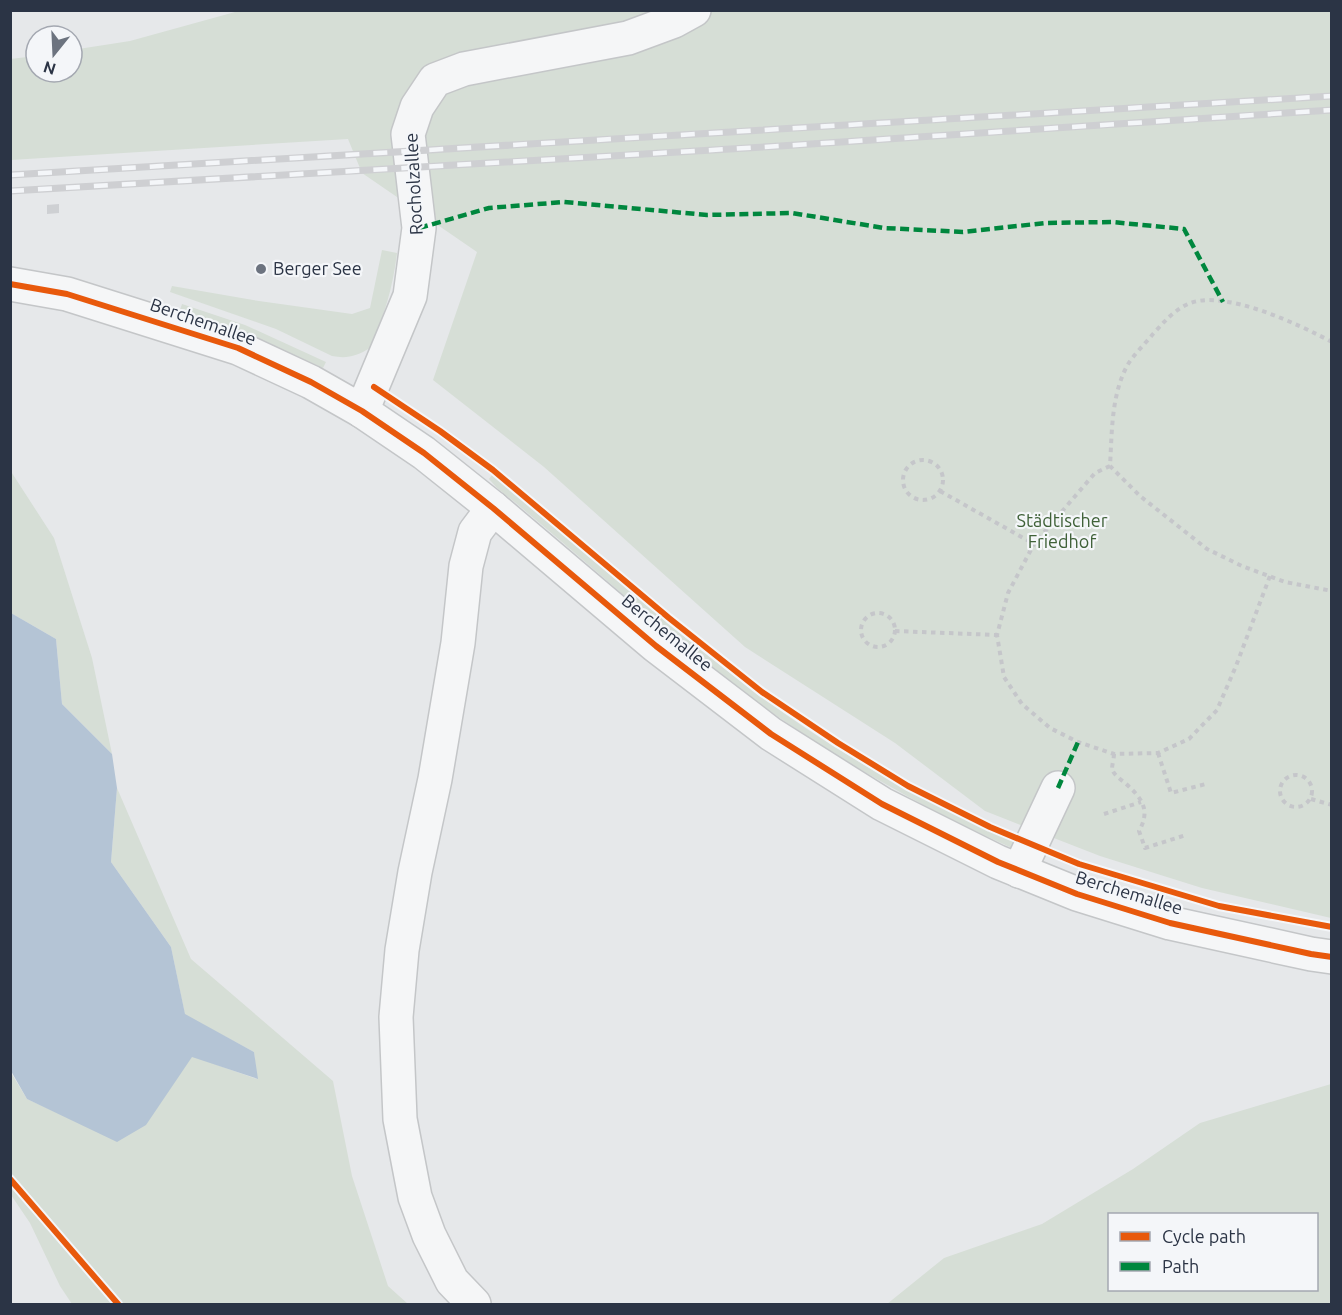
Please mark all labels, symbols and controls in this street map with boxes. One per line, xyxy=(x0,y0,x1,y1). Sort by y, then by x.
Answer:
north arrow xyxy=(24,24,84,84)
text: N xyxy=(41,58,58,79)
street label: Rocholzallee xyxy=(400,132,426,236)
place label: Berger See xyxy=(273,258,362,278)
marker: Berger See xyxy=(254,262,268,276)
street label: Berchemallee xyxy=(148,294,259,349)
park label: Städtischer Friedhof xyxy=(1017,510,1108,551)
street label: Berchemallee xyxy=(618,590,717,675)
street label: Berchemallee xyxy=(1073,866,1185,918)
legend xyxy=(1108,1213,1318,1291)
text: Cycle path xyxy=(1162,1226,1246,1246)
text: Path xyxy=(1162,1256,1199,1276)

